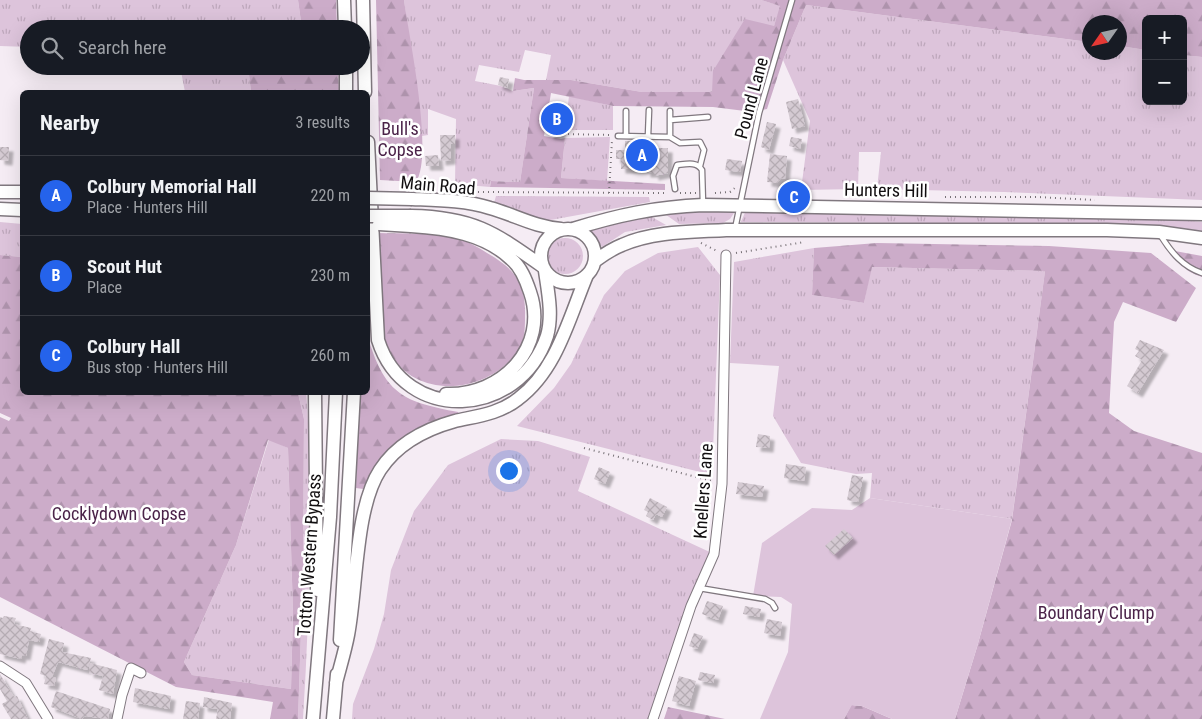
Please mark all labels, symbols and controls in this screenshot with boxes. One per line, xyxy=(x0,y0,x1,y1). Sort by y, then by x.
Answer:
north arrow xyxy=(1082,15,1127,60)
map controls xyxy=(1142,15,1187,105)
button: + xyxy=(1142,15,1187,60)
search box xyxy=(20,20,370,75)
icon: search xyxy=(38,34,66,62)
text: Search here xyxy=(78,36,166,59)
street label: Pound Lane xyxy=(730,55,772,141)
button: − xyxy=(1142,60,1187,105)
pin: B xyxy=(541,100,573,138)
text: Nearby xyxy=(40,111,99,135)
text: 3 results xyxy=(295,113,350,132)
park label: Bull's Copse xyxy=(378,118,422,160)
pin: A xyxy=(626,136,658,174)
street label: Main Road xyxy=(400,171,476,199)
text: Colbury Memorial Hall xyxy=(87,175,257,198)
pin: C xyxy=(778,178,810,216)
street label: Hunters Hill xyxy=(844,179,928,201)
text: A xyxy=(51,186,61,205)
text: 220 m xyxy=(311,186,350,205)
text: Place · Hunters Hill xyxy=(87,198,208,217)
text: Scout Hut xyxy=(87,255,162,278)
text: B xyxy=(52,266,60,285)
text: 230 m xyxy=(311,266,350,285)
text: Place xyxy=(87,278,122,297)
text: Colbury Hall xyxy=(87,335,180,358)
text: C xyxy=(51,346,61,365)
text: 260 m xyxy=(311,346,350,365)
text: Bus stop · Hunters Hill xyxy=(87,358,228,377)
street label: Knellers Lane xyxy=(689,443,717,539)
your location xyxy=(496,458,522,484)
street label: Totton Western Bypass xyxy=(293,473,325,637)
park label: Cocklydown Copse xyxy=(52,503,186,524)
park label: Boundary Clump xyxy=(1038,602,1154,623)

